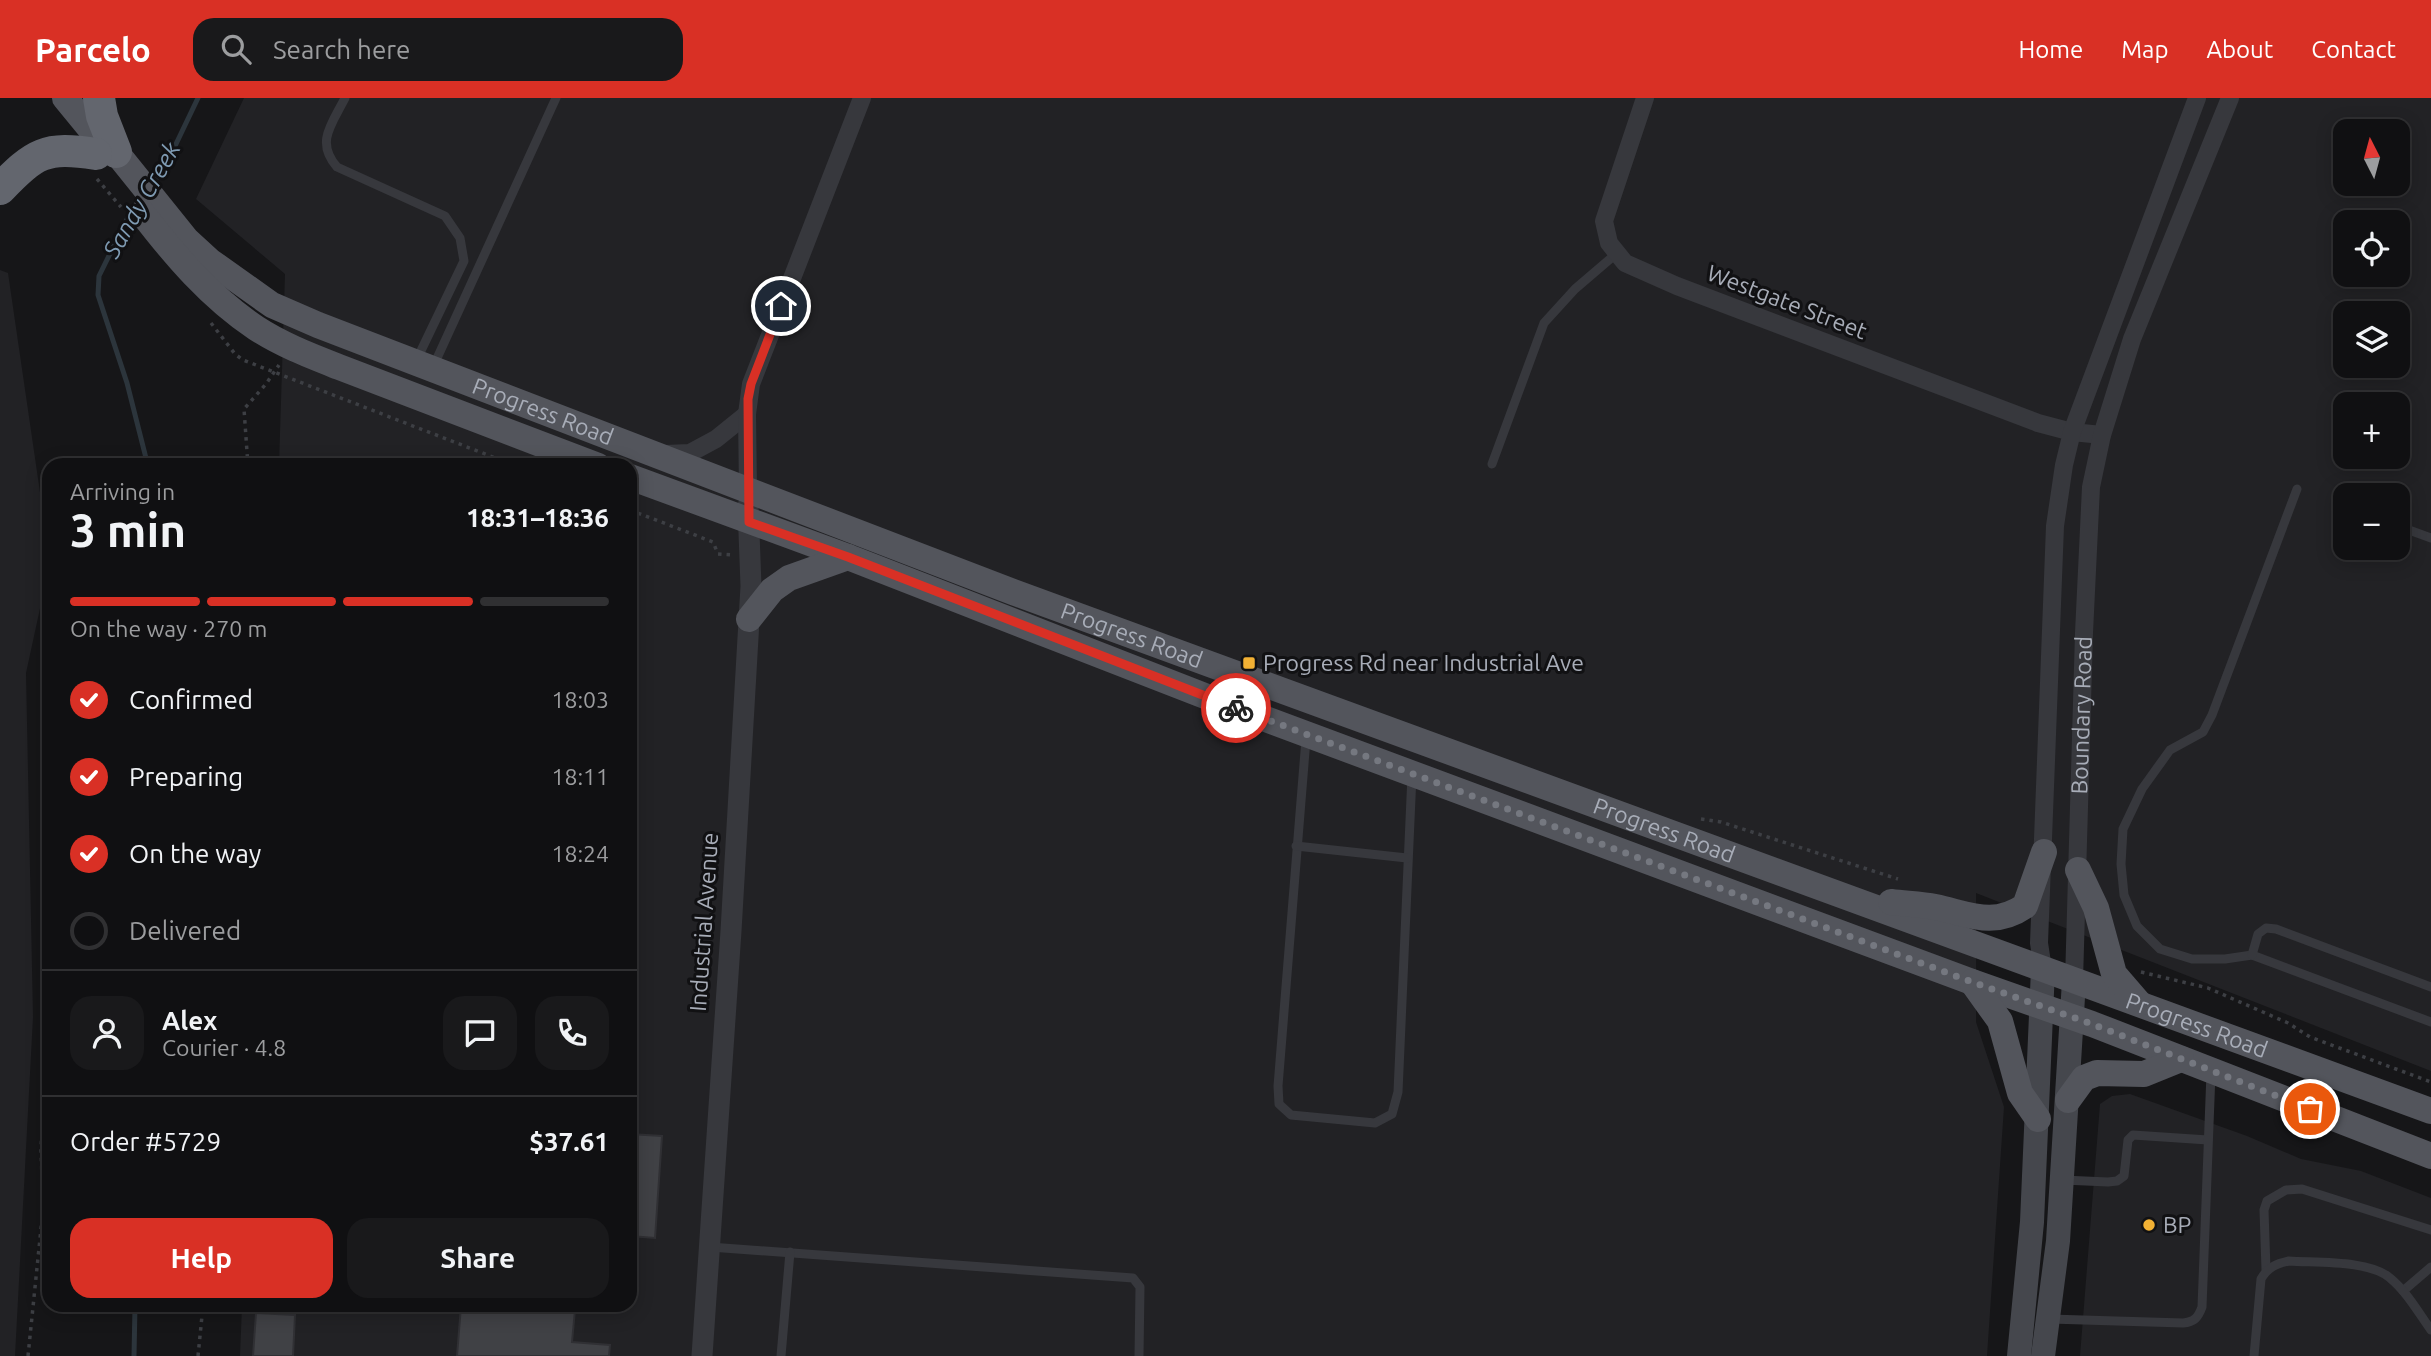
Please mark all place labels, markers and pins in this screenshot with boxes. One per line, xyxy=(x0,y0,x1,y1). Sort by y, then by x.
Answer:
pin xyxy=(751,276,811,336)
place label: Progress Rd near Industrial Ave xyxy=(1263,650,1584,675)
marker: Progress Rd near Industrial Ave xyxy=(1241,655,1257,671)
pin xyxy=(2280,1079,2340,1139)
place label: BP xyxy=(2163,1212,2191,1237)
marker: BP xyxy=(2141,1217,2157,1233)

